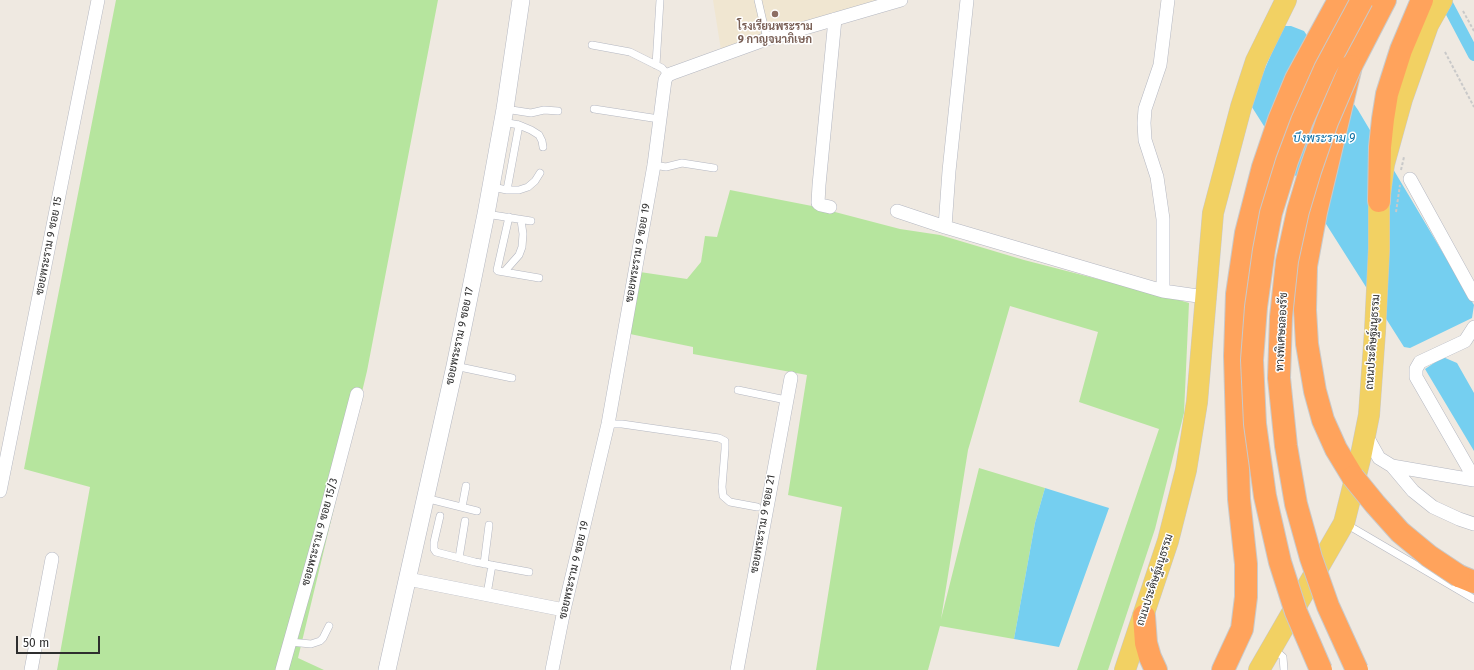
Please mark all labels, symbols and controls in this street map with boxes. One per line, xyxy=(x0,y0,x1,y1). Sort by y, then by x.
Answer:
marker: โรงเรียนพระราม 9 กาญจนาภิเษก xyxy=(770,9,780,19)
place label: โรงเรียนพระราม 9 กาญจนาภิเษก xyxy=(737,20,813,46)
water label: บึงพระราม 9 xyxy=(1293,132,1355,146)
street label: ซอยพระราม 9 ซอย 15 xyxy=(33,195,65,297)
street label: ซอยพระราม 9 ซอย 19 xyxy=(623,202,653,304)
street label: ซอยพระราม 9 ซอย 17 xyxy=(443,286,477,386)
street label: ทางพิเศษฉลองรัช xyxy=(1273,292,1291,372)
street label: ถนนประดิษฐ์มนูธรรม xyxy=(1363,294,1383,390)
street label: ซอยพระราม 9 ซอย 21 xyxy=(748,474,778,574)
street label: ซอยพระราม 9 ซอย 15/3 xyxy=(299,477,341,587)
street label: ซอยพระราม 9 ซอย 19 xyxy=(556,519,592,621)
street label: ถนนประดิษฐ์มนูธรรม xyxy=(1134,532,1176,628)
scale bar xyxy=(18,628,102,654)
text: 50 m xyxy=(23,636,49,650)

